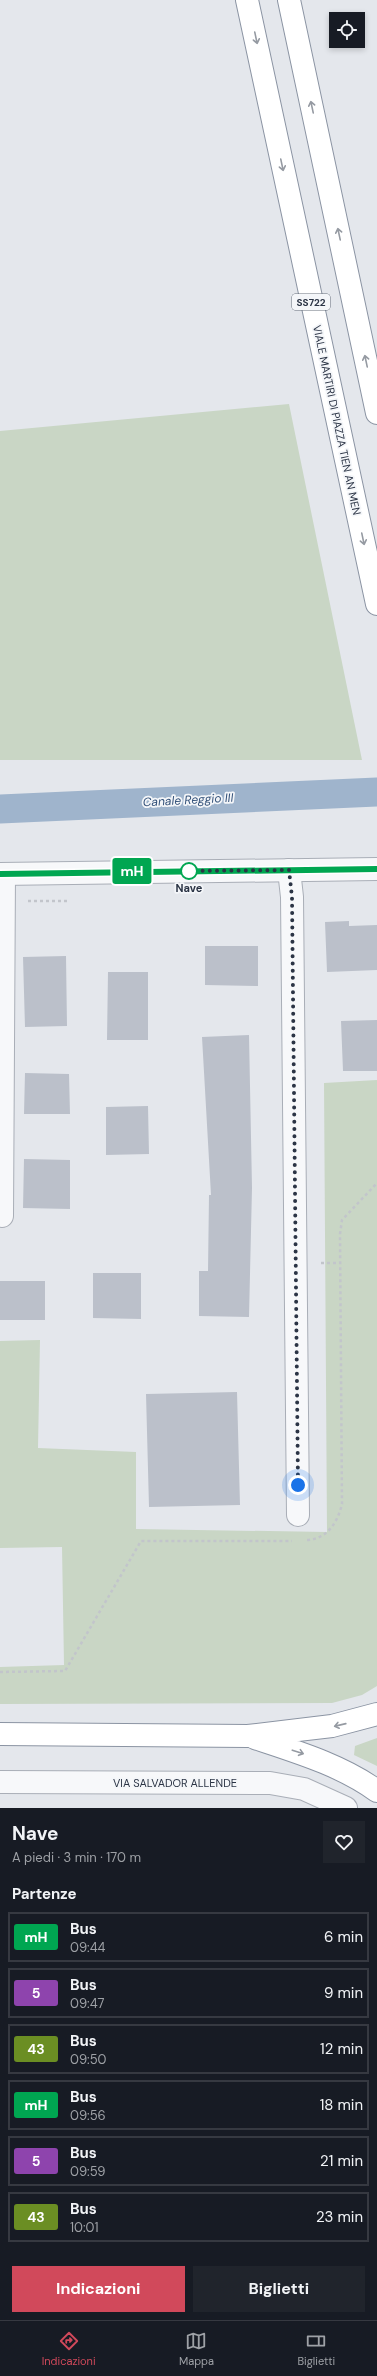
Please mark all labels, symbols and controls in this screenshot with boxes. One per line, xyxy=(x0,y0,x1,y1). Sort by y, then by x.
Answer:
map controls xyxy=(329,12,365,48)
button: locate xyxy=(329,12,365,48)
one-way arrow xyxy=(252,31,260,44)
one-way arrow xyxy=(307,101,315,114)
one-way arrow xyxy=(279,158,287,171)
one-way arrow xyxy=(334,228,342,241)
road number: SS722 xyxy=(292,294,330,310)
street label: VIALE MARTIRI DI PIAZZA TIEN AN MEN xyxy=(310,324,364,516)
one-way arrow xyxy=(361,355,369,368)
one-way arrow xyxy=(359,532,367,545)
water label: Canale Reggio III xyxy=(142,790,234,810)
line badge: mH xyxy=(114,858,150,884)
text: mH xyxy=(120,862,144,880)
marker: Nave xyxy=(180,862,198,880)
place label: Nave xyxy=(176,881,203,895)
your location xyxy=(288,1475,308,1495)
one-way arrow xyxy=(333,1721,346,1729)
one-way arrow xyxy=(292,1749,304,1757)
street label: VIA SALVADOR ALLENDE xyxy=(113,1776,237,1790)
text: Nave xyxy=(12,1821,58,1846)
button: heart xyxy=(323,1821,365,1863)
text: A piedi · 3 min · 170 m xyxy=(12,1849,141,1866)
text: Partenze xyxy=(12,1884,77,1904)
text: Bus xyxy=(70,1919,97,1939)
text: 6 min xyxy=(324,1927,363,1947)
text: mH xyxy=(24,1928,48,1946)
text: 09:44 xyxy=(70,1939,105,1956)
text: Bus xyxy=(70,1975,97,1995)
text: 9 min xyxy=(324,1983,363,2003)
text: 5 xyxy=(32,1984,40,2002)
text: 09:47 xyxy=(70,1995,105,2012)
text: Bus xyxy=(70,2031,97,2051)
text: 12 min xyxy=(320,2039,363,2059)
text: 43 xyxy=(27,2040,45,2058)
text: 09:50 xyxy=(70,2051,107,2068)
text: Bus xyxy=(70,2087,97,2107)
text: 18 min xyxy=(320,2095,363,2115)
text: mH xyxy=(24,2096,48,2114)
text: 09:56 xyxy=(70,2107,106,2124)
text: Bus xyxy=(70,2143,97,2163)
text: 21 min xyxy=(320,2151,363,2171)
text: 5 xyxy=(32,2152,40,2170)
text: 09:59 xyxy=(70,2163,105,2180)
text: Bus xyxy=(70,2199,97,2219)
text: 23 min xyxy=(316,2207,363,2227)
text: 43 xyxy=(27,2208,45,2226)
text: 10:01 xyxy=(70,2219,99,2236)
button: Indicazioni xyxy=(12,2266,185,2312)
button: Biglietti xyxy=(193,2266,365,2312)
tab: Indicazioni xyxy=(42,2330,96,2368)
tab: Mappa xyxy=(179,2330,214,2368)
tab: Biglietti xyxy=(297,2330,335,2368)

